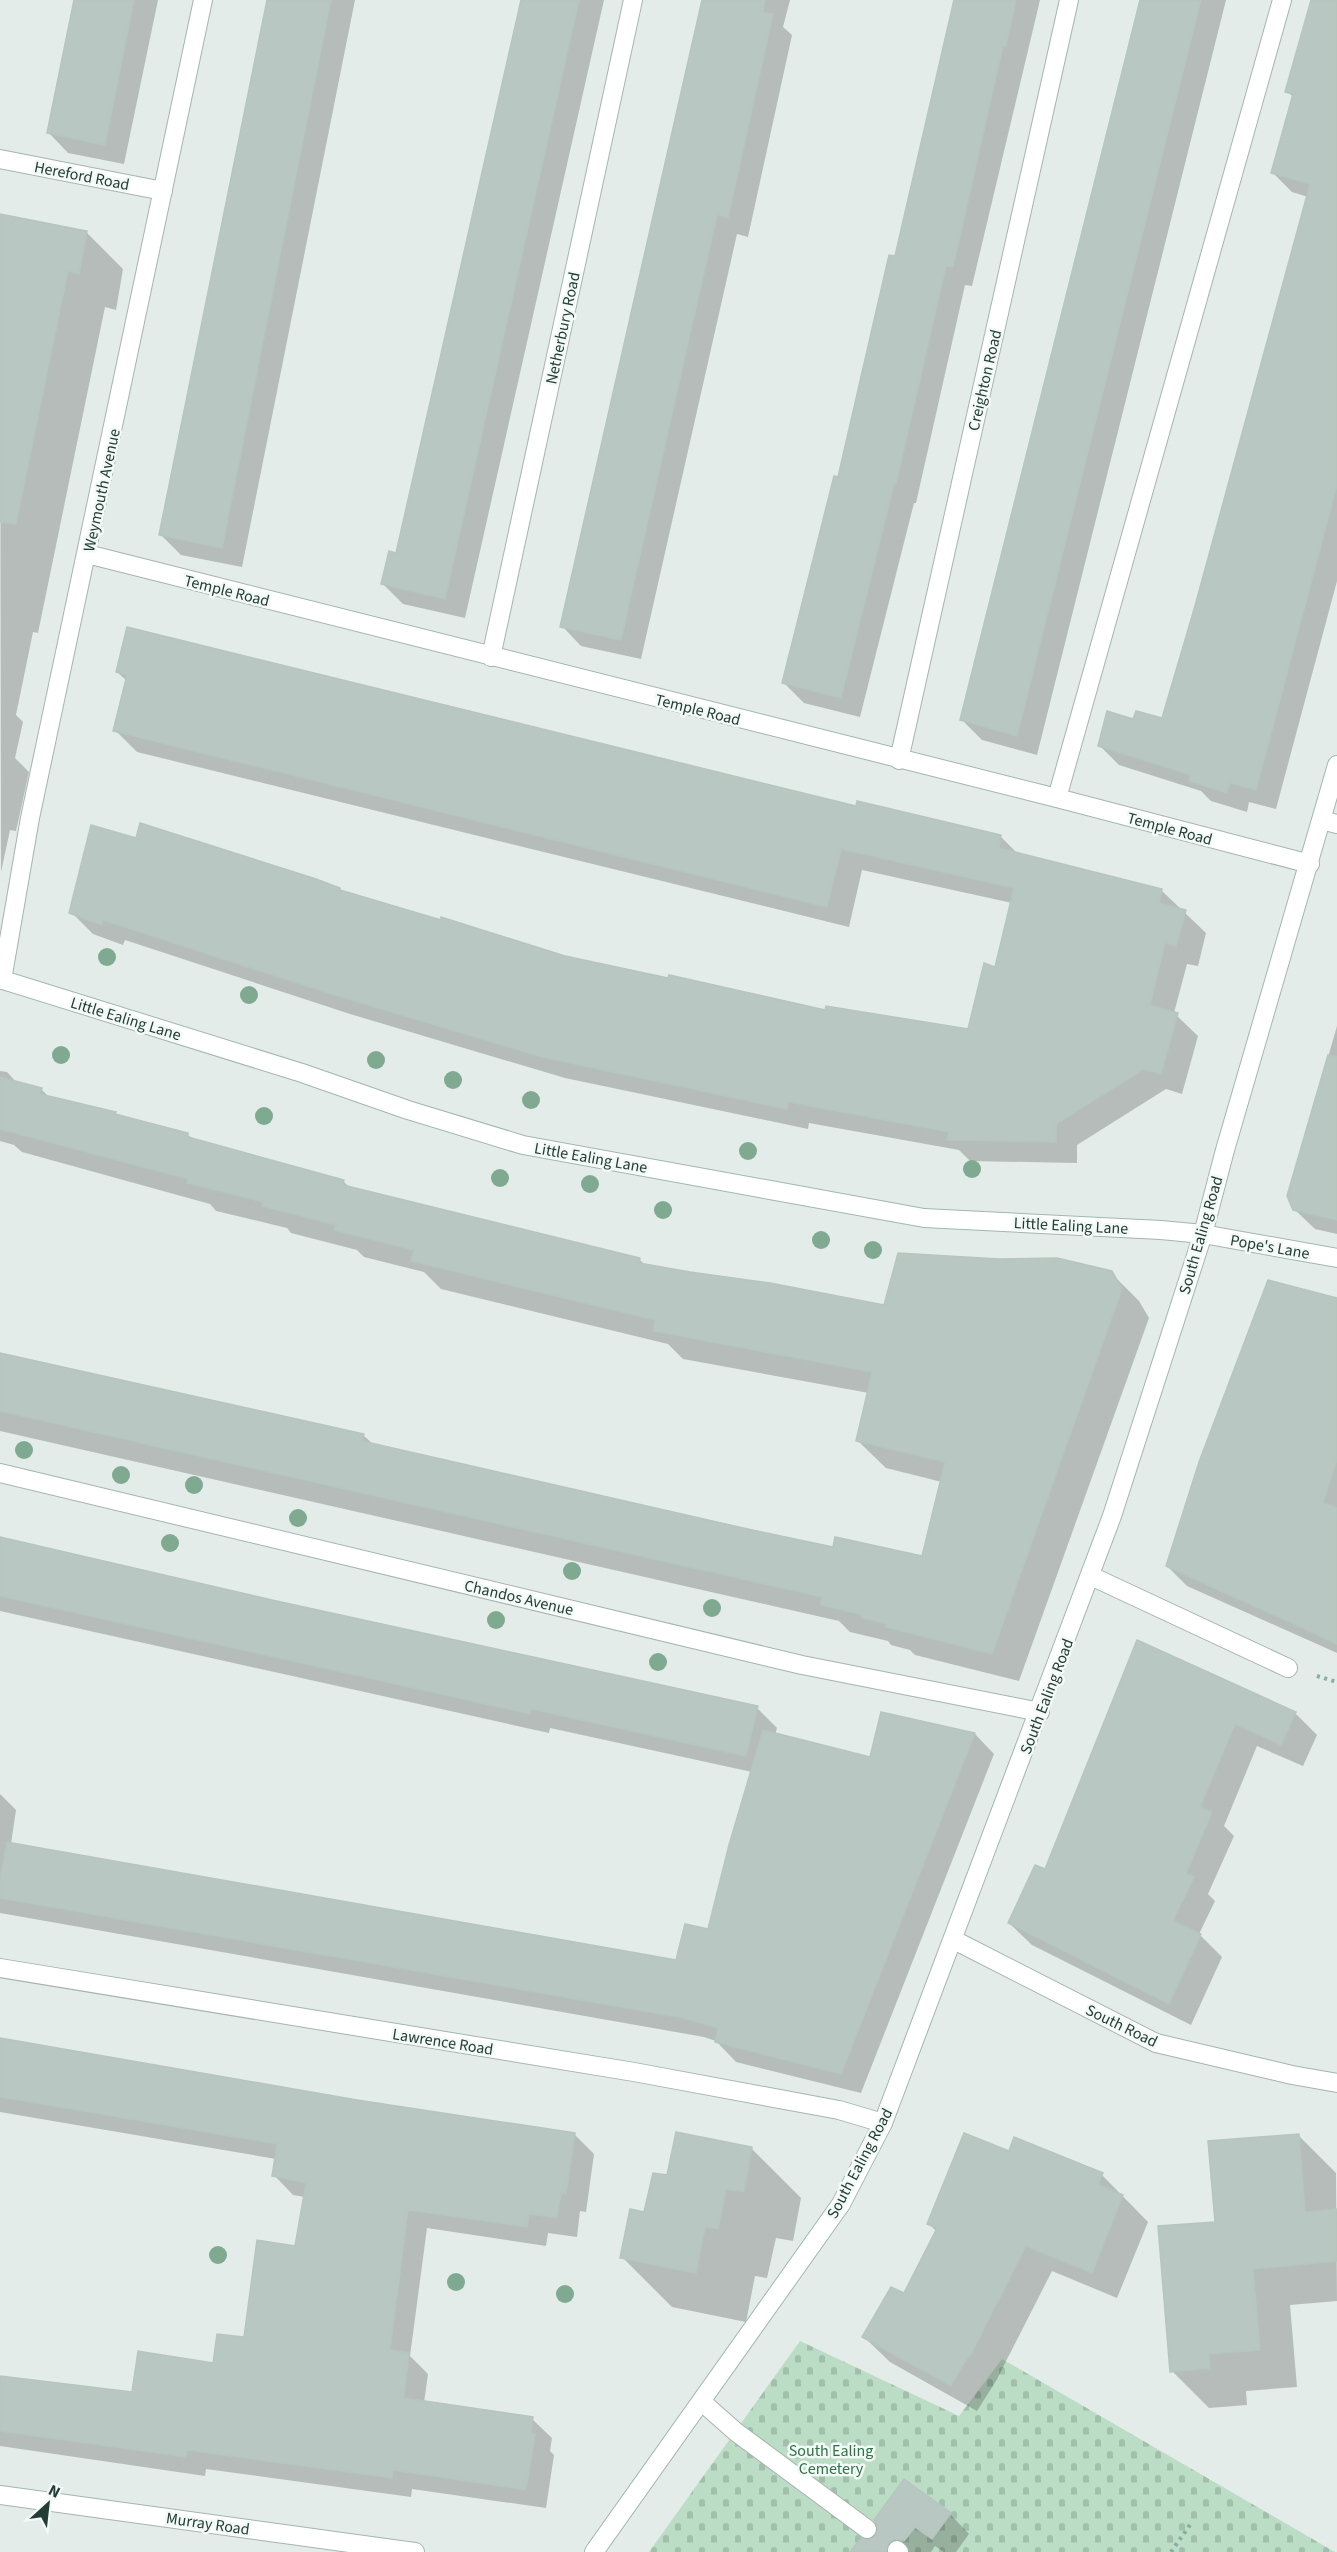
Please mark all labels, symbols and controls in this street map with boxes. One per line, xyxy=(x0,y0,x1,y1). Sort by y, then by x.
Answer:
street label: Hereford Road xyxy=(32,156,131,196)
street label: Netherbury Road xyxy=(540,270,586,386)
street label: Creighton Road xyxy=(963,327,1007,433)
street label: Weymouth Avenue xyxy=(78,427,126,554)
street label: Temple Road xyxy=(182,570,272,612)
street label: Temple Road xyxy=(653,689,743,731)
street label: Temple Road xyxy=(1125,807,1215,851)
street label: Little Ealing Lane xyxy=(68,992,184,1046)
street label: Little Ealing Lane xyxy=(533,1137,649,1179)
street label: South Ealing Road xyxy=(1174,1174,1228,1297)
street label: Little Ealing Lane xyxy=(1013,1212,1129,1240)
street label: Pope's Lane xyxy=(1228,1229,1311,1265)
street label: Chandos Avenue xyxy=(462,1575,576,1621)
street label: South Ealing Road xyxy=(1015,1635,1079,1757)
street label: South Road xyxy=(1082,1999,1161,2053)
street label: Lawrence Road xyxy=(391,2023,495,2061)
street label: South Ealing Road xyxy=(822,2104,898,2223)
park label: South Ealing Cemetery xyxy=(789,2440,873,2480)
north arrow xyxy=(18,2474,78,2534)
text: N xyxy=(45,2479,64,2504)
street label: Murray Road xyxy=(165,2507,251,2541)

